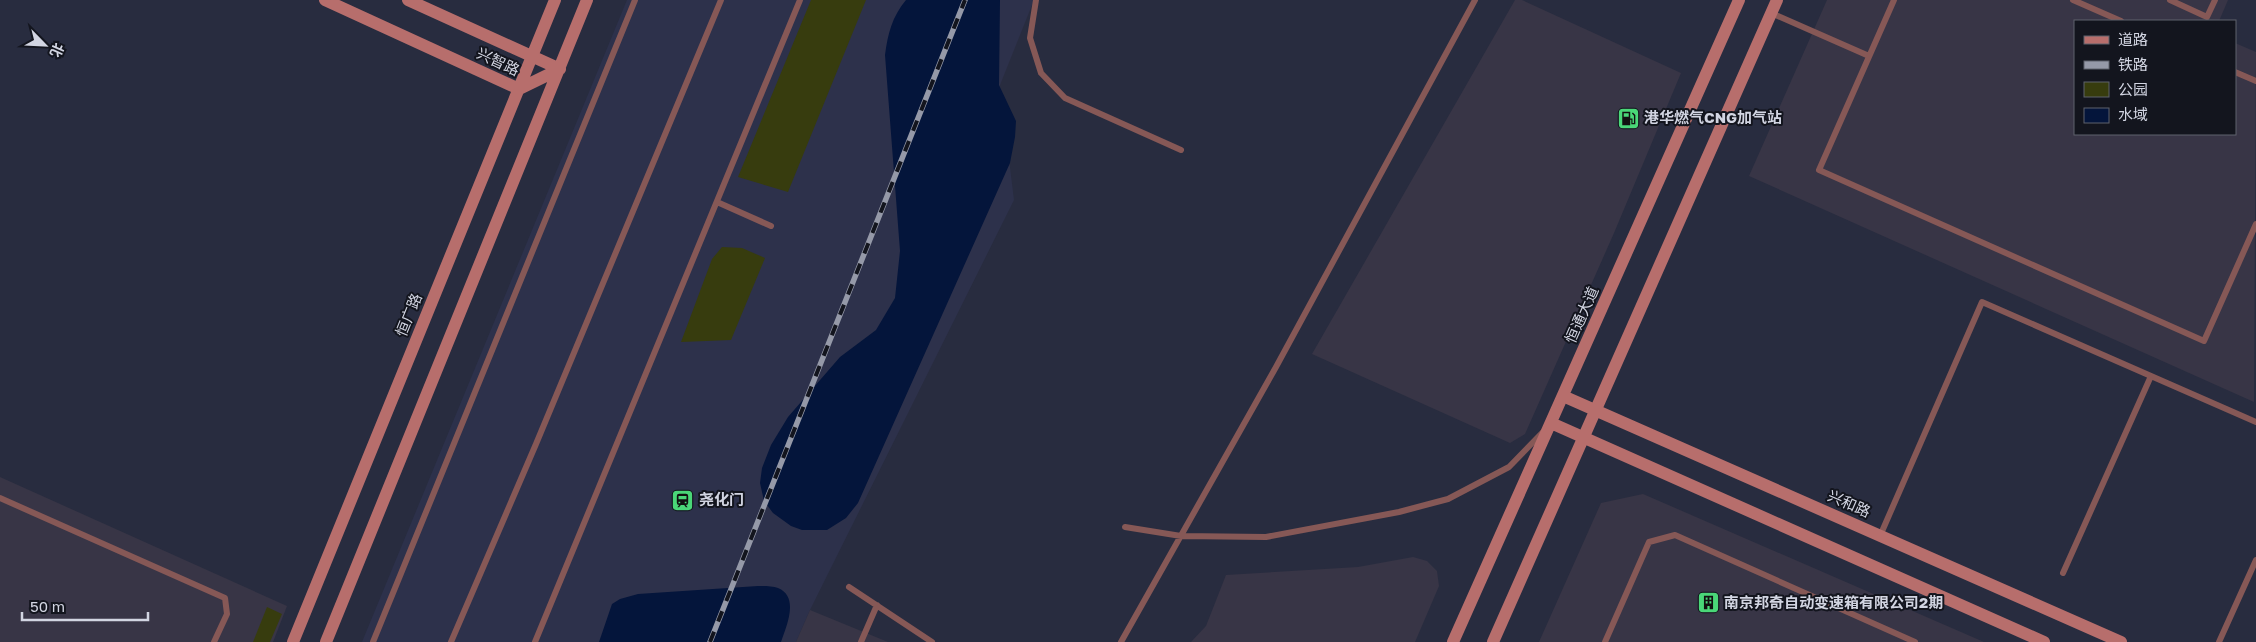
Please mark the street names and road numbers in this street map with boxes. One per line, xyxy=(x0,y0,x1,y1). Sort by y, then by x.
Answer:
street label: 兴智路 xyxy=(474,43,523,79)
street label: 恒通大道 xyxy=(1561,284,1602,346)
street label: 恒广路 xyxy=(391,290,425,339)
street label: 兴和路 xyxy=(1825,486,1874,520)

